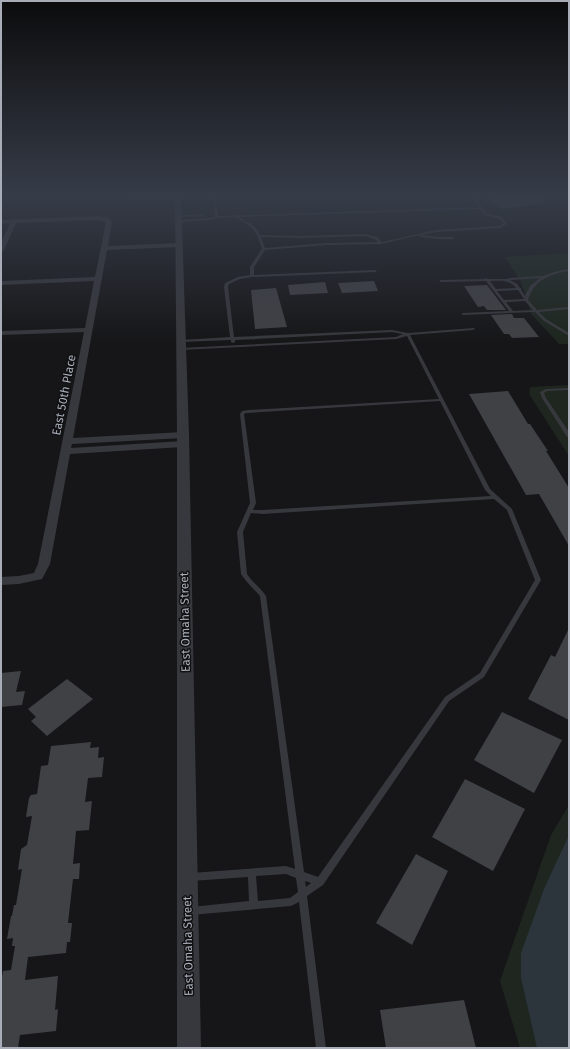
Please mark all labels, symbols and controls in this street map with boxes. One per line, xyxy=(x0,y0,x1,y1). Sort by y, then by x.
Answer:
street label: East 50th Place xyxy=(49,353,79,437)
street label: East Omaha Street xyxy=(177,571,193,672)
street label: East Omaha Street xyxy=(180,895,196,996)

